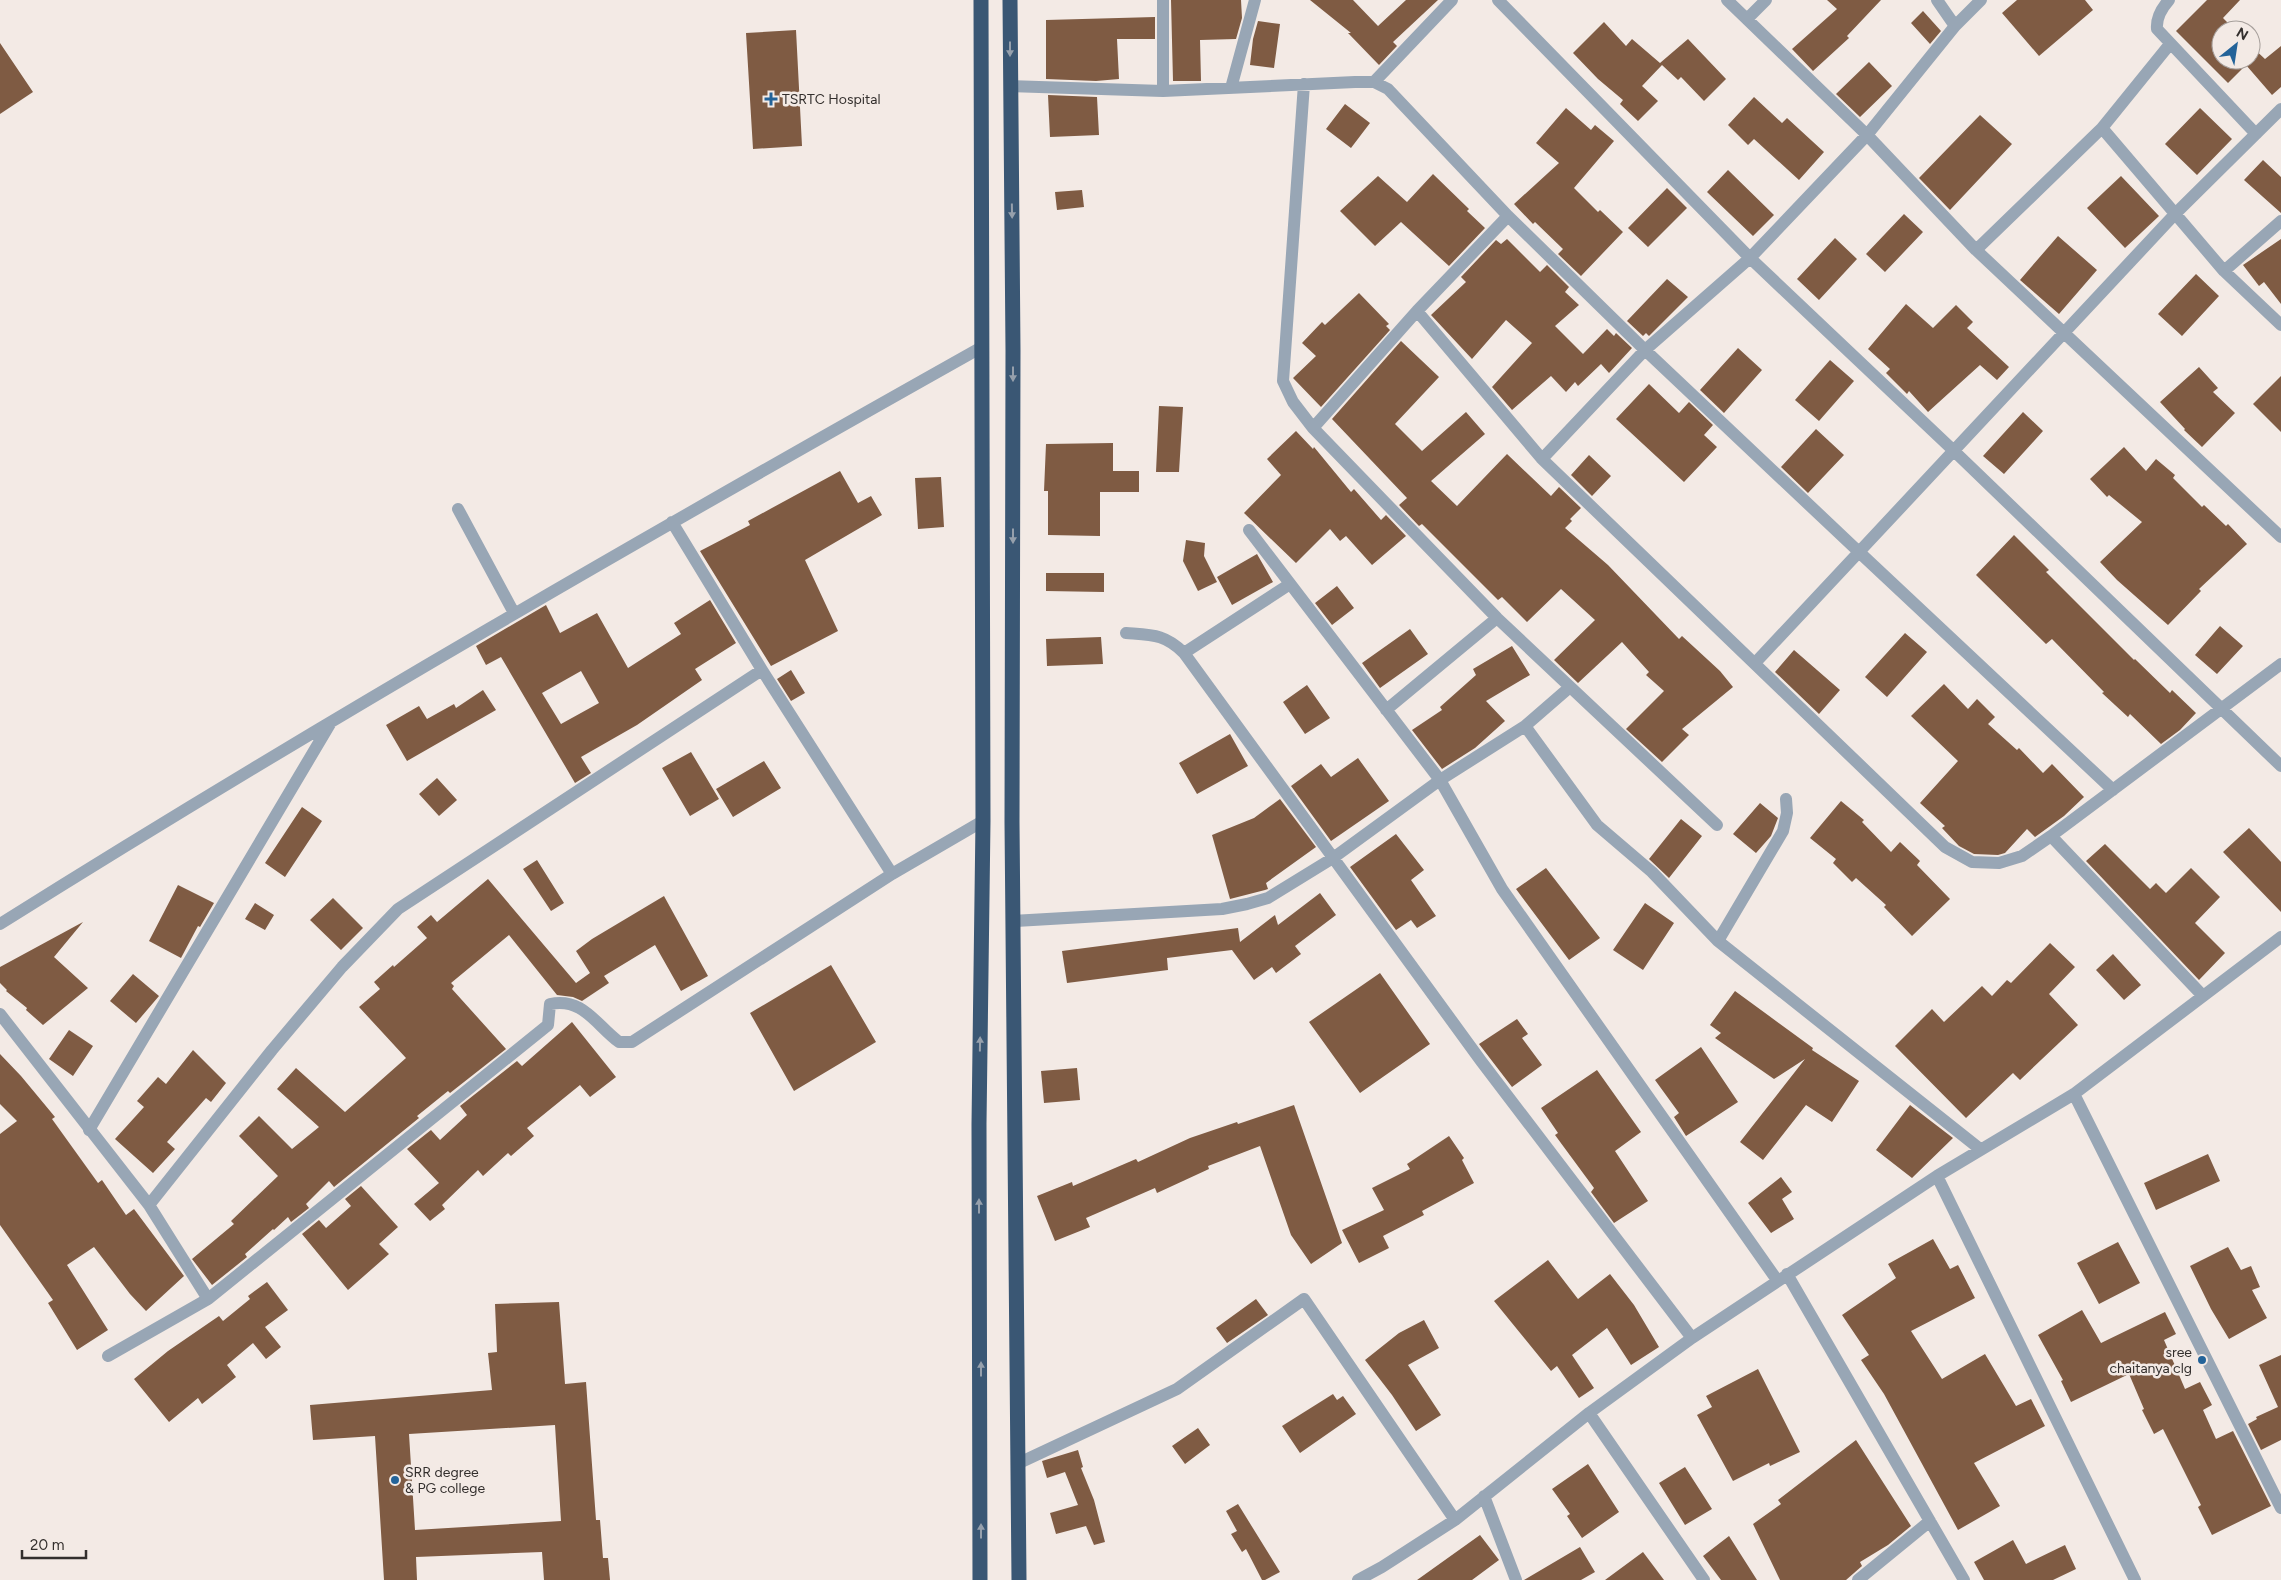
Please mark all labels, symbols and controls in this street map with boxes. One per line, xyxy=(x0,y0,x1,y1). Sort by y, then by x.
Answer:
north arrow xyxy=(2211,20,2261,70)
text: N xyxy=(2233,24,2251,44)
one-way arrow xyxy=(1006,41,1014,57)
place label: TSRTC Hospital xyxy=(782,91,880,108)
marker: TSRTC Hospital xyxy=(764,92,778,106)
one-way arrow xyxy=(1008,203,1016,219)
one-way arrow xyxy=(1009,366,1017,382)
one-way arrow xyxy=(1009,528,1017,544)
one-way arrow xyxy=(976,1036,984,1052)
one-way arrow xyxy=(975,1198,983,1214)
place label: sree chaitanya clg xyxy=(2109,1344,2192,1377)
marker: sree chaitanya clg xyxy=(2196,1354,2208,1366)
one-way arrow xyxy=(976,1361,984,1377)
place label: SRR degree & PG college xyxy=(405,1464,485,1497)
marker: SRR degree & PG college xyxy=(389,1474,401,1486)
one-way arrow xyxy=(977,1523,985,1539)
scale bar xyxy=(22,1528,86,1560)
text: 20 m xyxy=(30,1536,64,1554)

